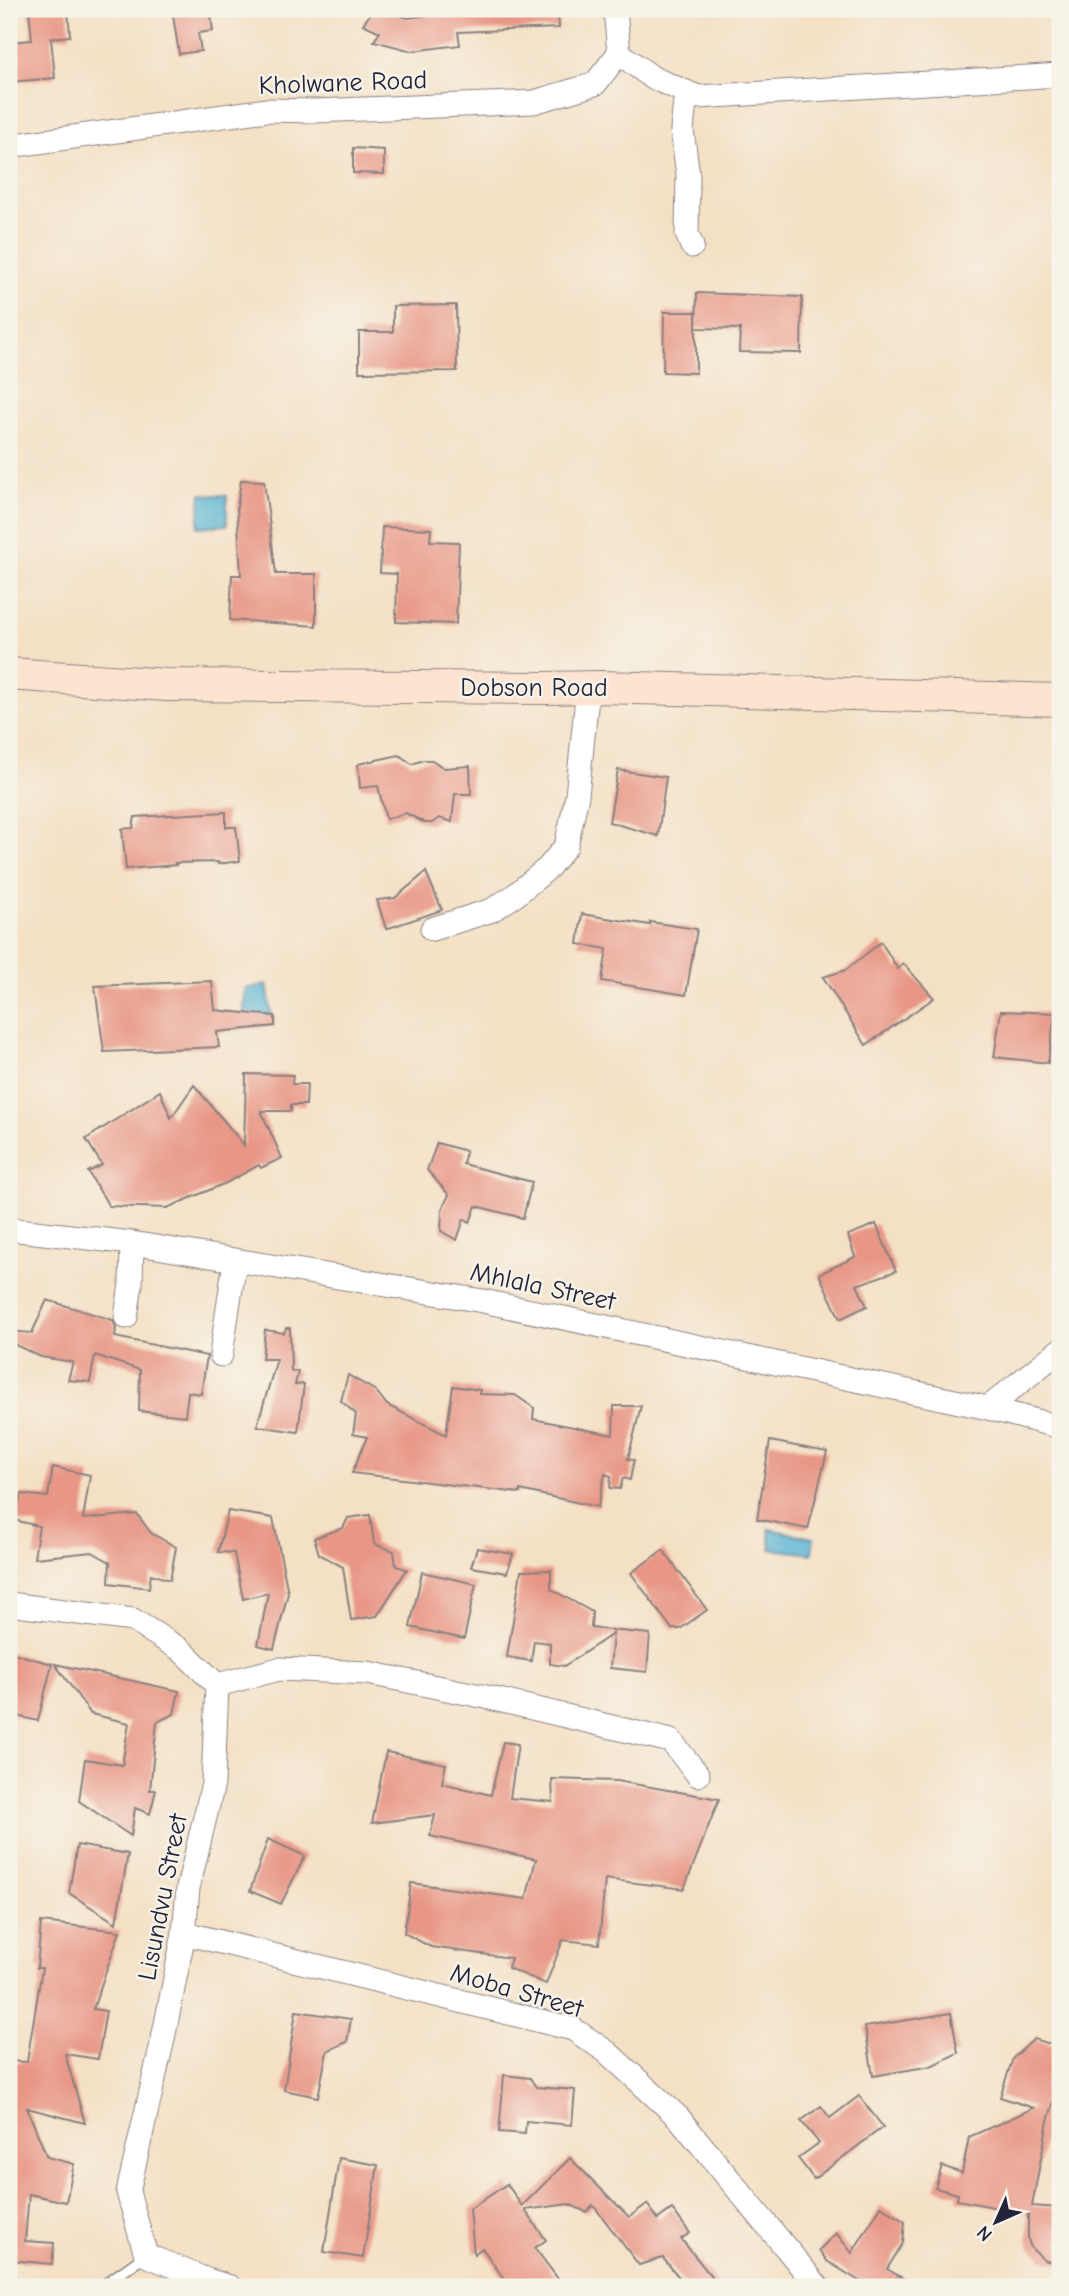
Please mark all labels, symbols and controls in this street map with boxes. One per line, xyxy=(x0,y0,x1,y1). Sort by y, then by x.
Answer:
street label: Kholwane Road xyxy=(258,65,428,101)
street label: Dobson Road xyxy=(460,673,608,703)
street label: Mhlala Street xyxy=(467,1257,620,1317)
street label: Lisundvu Street xyxy=(132,1810,194,1983)
street label: Moba Street xyxy=(447,1958,588,2025)
north arrow xyxy=(960,2188,1030,2258)
text: N xyxy=(973,2221,997,2245)

